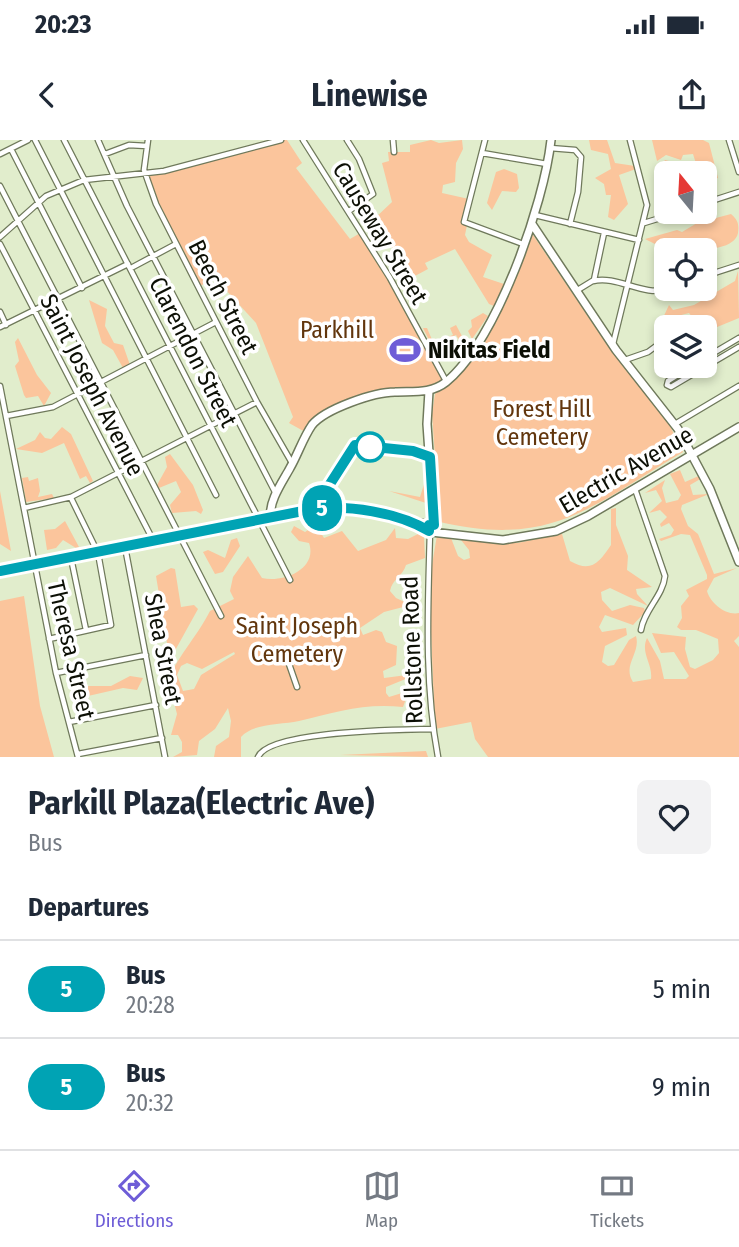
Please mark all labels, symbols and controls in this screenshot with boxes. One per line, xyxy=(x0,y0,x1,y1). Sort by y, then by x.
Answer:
text: 20:23 xyxy=(35,9,92,40)
icon: back xyxy=(28,76,66,114)
text: Linewise xyxy=(311,76,428,114)
icon: share xyxy=(673,76,711,114)
street label: Causeway Street xyxy=(327,157,433,309)
north arrow xyxy=(654,161,718,224)
map controls xyxy=(654,161,717,378)
street label: Beech Street xyxy=(182,235,264,359)
button: locate xyxy=(654,238,717,301)
street label: Clarendon Street xyxy=(143,272,243,432)
street label: Saint Joseph Avenue xyxy=(34,289,150,481)
button: layers xyxy=(654,315,717,378)
park label: Parkhill xyxy=(300,316,374,344)
sports icon: Nikitas Field xyxy=(388,333,422,367)
place label: Nikitas Field xyxy=(428,336,550,364)
park label: Forest Hill Cemetery xyxy=(493,395,591,451)
street label: Electric Avenue xyxy=(554,420,698,520)
unlabelled marker xyxy=(355,432,385,462)
line badge: 5 xyxy=(299,485,345,531)
text: 5 xyxy=(316,494,328,522)
street label: Rollstone Road xyxy=(395,575,429,725)
street label: Theresa Street xyxy=(41,578,101,722)
street label: Shea Street xyxy=(139,591,188,707)
park label: Saint Joseph Cemetery xyxy=(236,612,358,668)
button: heart xyxy=(637,780,711,854)
text: Parkill Plaza(Electric Ave) xyxy=(28,783,374,823)
text: Bus xyxy=(28,829,62,857)
text: Departures xyxy=(28,892,149,923)
text: Bus xyxy=(126,960,165,991)
text: 5 min xyxy=(653,974,711,1005)
text: 5 xyxy=(61,975,72,1003)
text: 20:28 xyxy=(126,991,175,1019)
text: Bus xyxy=(126,1058,165,1089)
text: 9 min xyxy=(652,1072,711,1103)
text: 5 xyxy=(61,1073,72,1101)
text: 20:32 xyxy=(126,1089,174,1117)
tab: Directions xyxy=(95,1167,173,1232)
tab: Map xyxy=(363,1167,401,1232)
tab: Tickets xyxy=(590,1167,644,1232)

